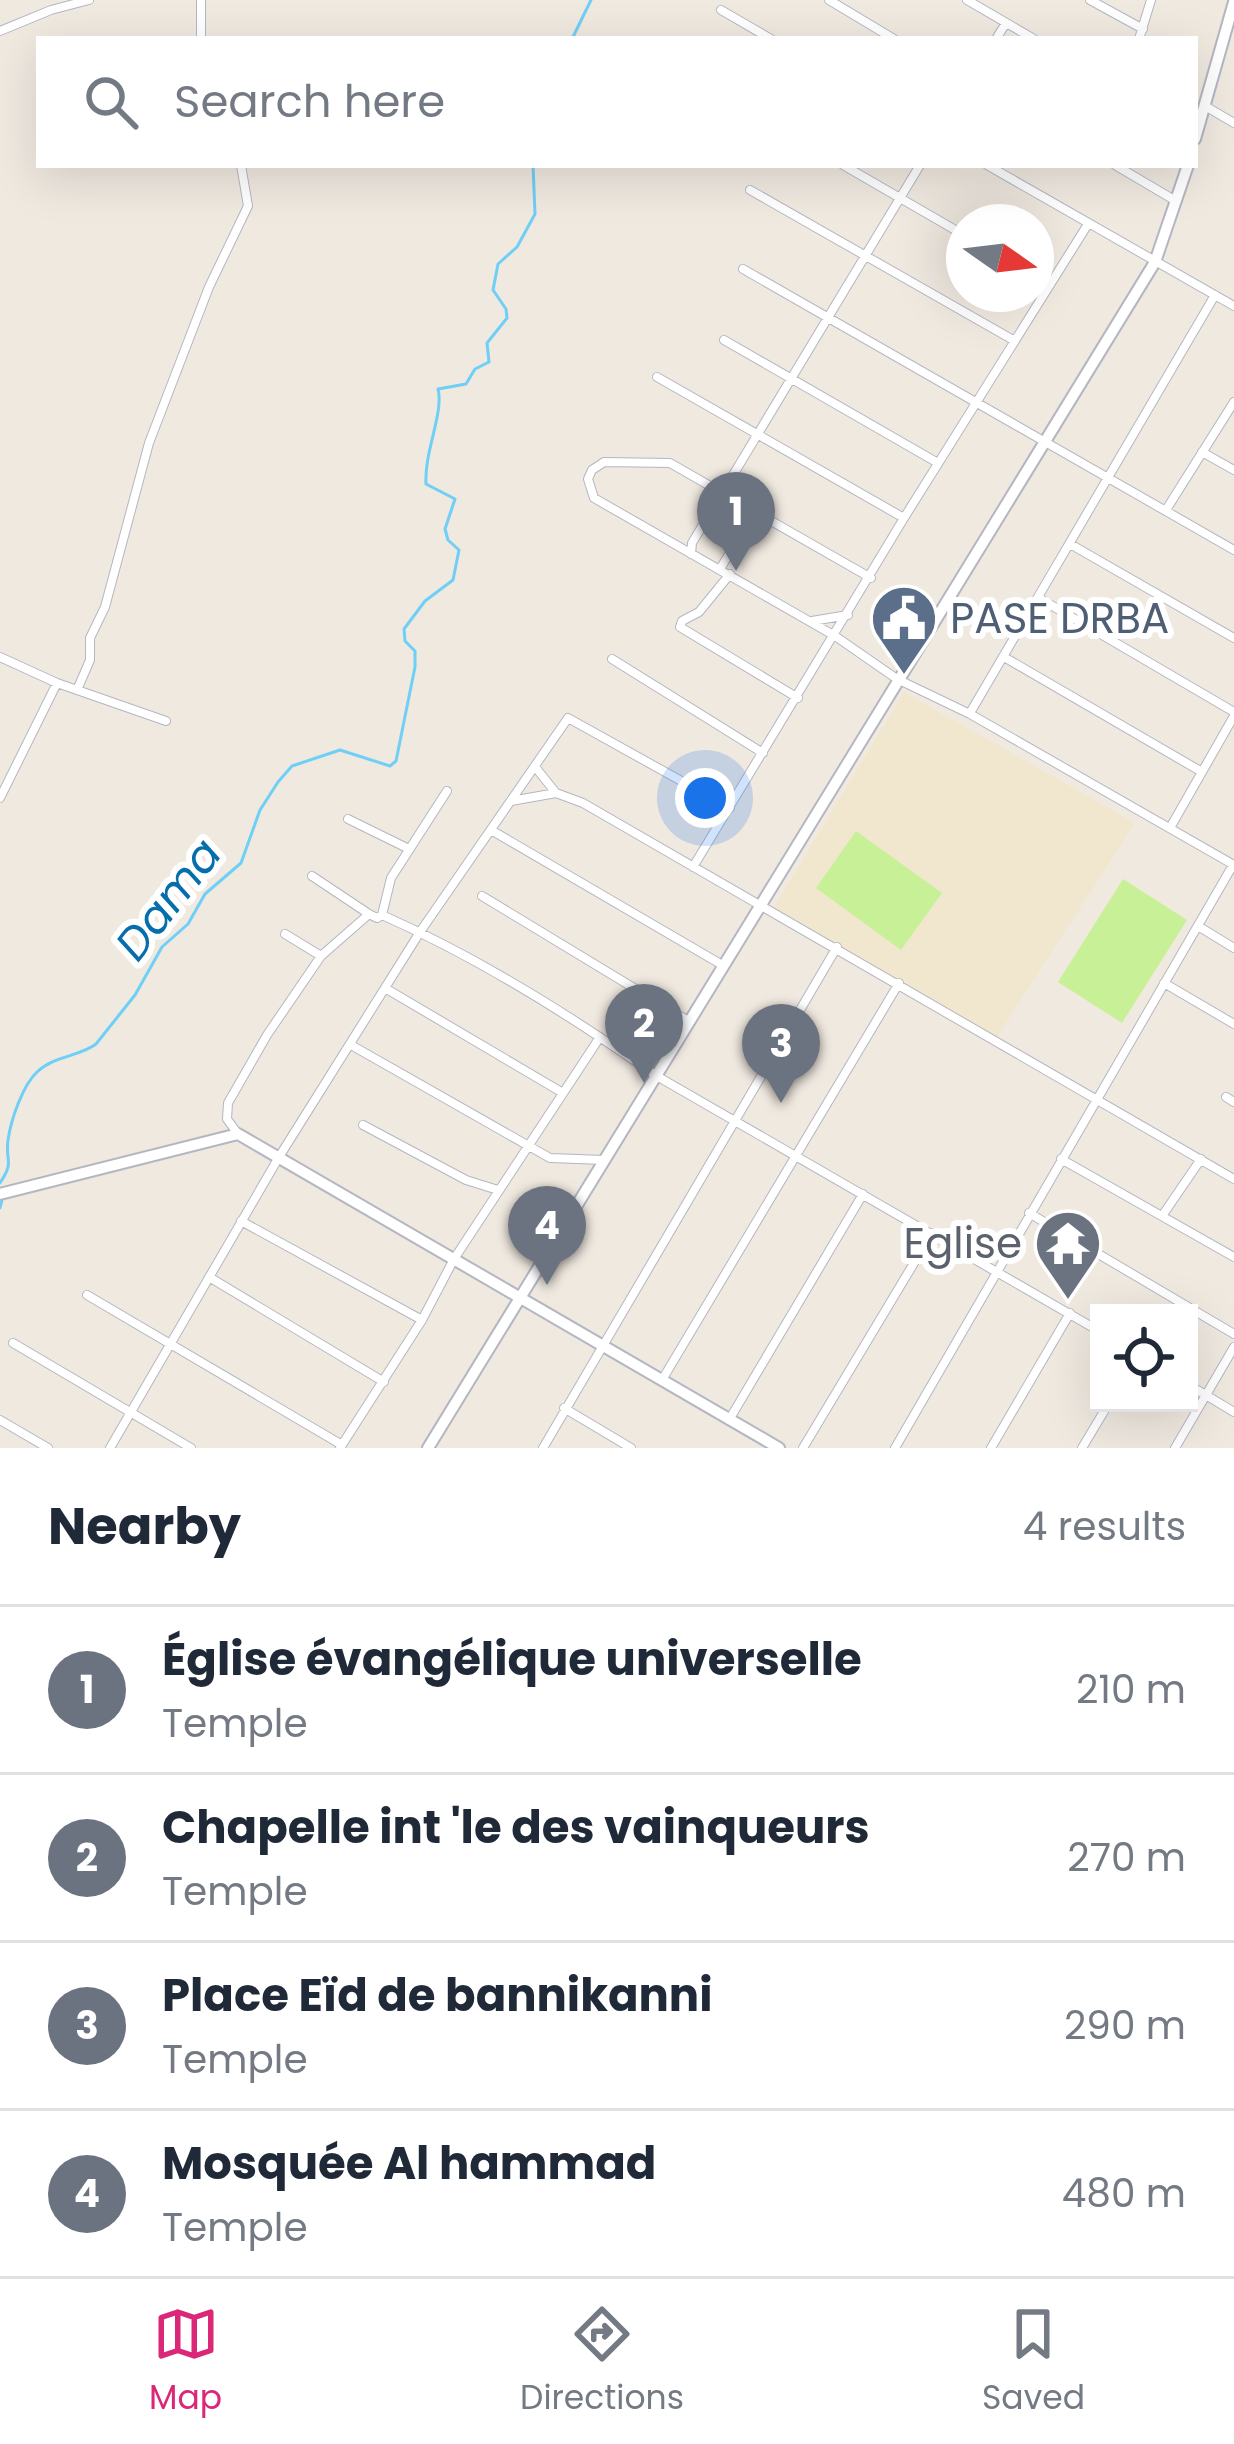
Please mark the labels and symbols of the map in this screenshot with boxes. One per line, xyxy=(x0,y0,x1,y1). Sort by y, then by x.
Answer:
north arrow xyxy=(946,204,1054,312)
pin: 1 xyxy=(697,472,775,571)
public building icon: PASE DRBA xyxy=(869,583,939,677)
place label: PASE DRBA xyxy=(950,589,1169,648)
your location xyxy=(675,768,735,828)
water label: Dama xyxy=(101,825,236,973)
pin: 2 xyxy=(605,984,683,1083)
pin: 3 xyxy=(742,1004,820,1103)
pin: 4 xyxy=(508,1186,586,1285)
temple icon: Eglise xyxy=(1033,1208,1103,1302)
place label: Eglise xyxy=(903,1214,1022,1273)

